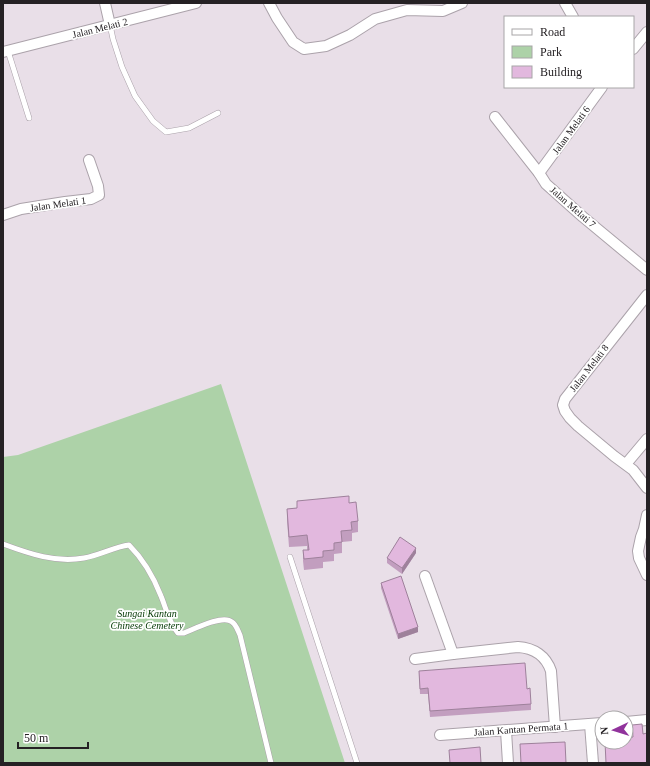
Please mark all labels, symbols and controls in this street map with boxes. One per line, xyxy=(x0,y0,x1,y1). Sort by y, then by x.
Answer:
street label: Jalan Melati 2 xyxy=(71,16,129,40)
legend xyxy=(504,16,634,88)
text: Road xyxy=(540,25,565,39)
text: Park xyxy=(540,45,562,59)
text: Building xyxy=(540,65,582,79)
street label: Jalan Melati 6 xyxy=(550,104,592,156)
street label: Jalan Melati 7 xyxy=(548,184,598,230)
street label: Jalan Melati 1 xyxy=(29,195,87,213)
street label: Jalan Melati 8 xyxy=(567,342,611,394)
park label: Sungai Kantan Chinese Cemetery xyxy=(110,608,184,631)
north arrow xyxy=(594,710,634,750)
street label: Jalan Kantan Permata 1 xyxy=(473,720,569,738)
scale bar xyxy=(18,724,88,750)
text: N xyxy=(598,726,610,735)
text: 50 m xyxy=(24,731,49,745)

